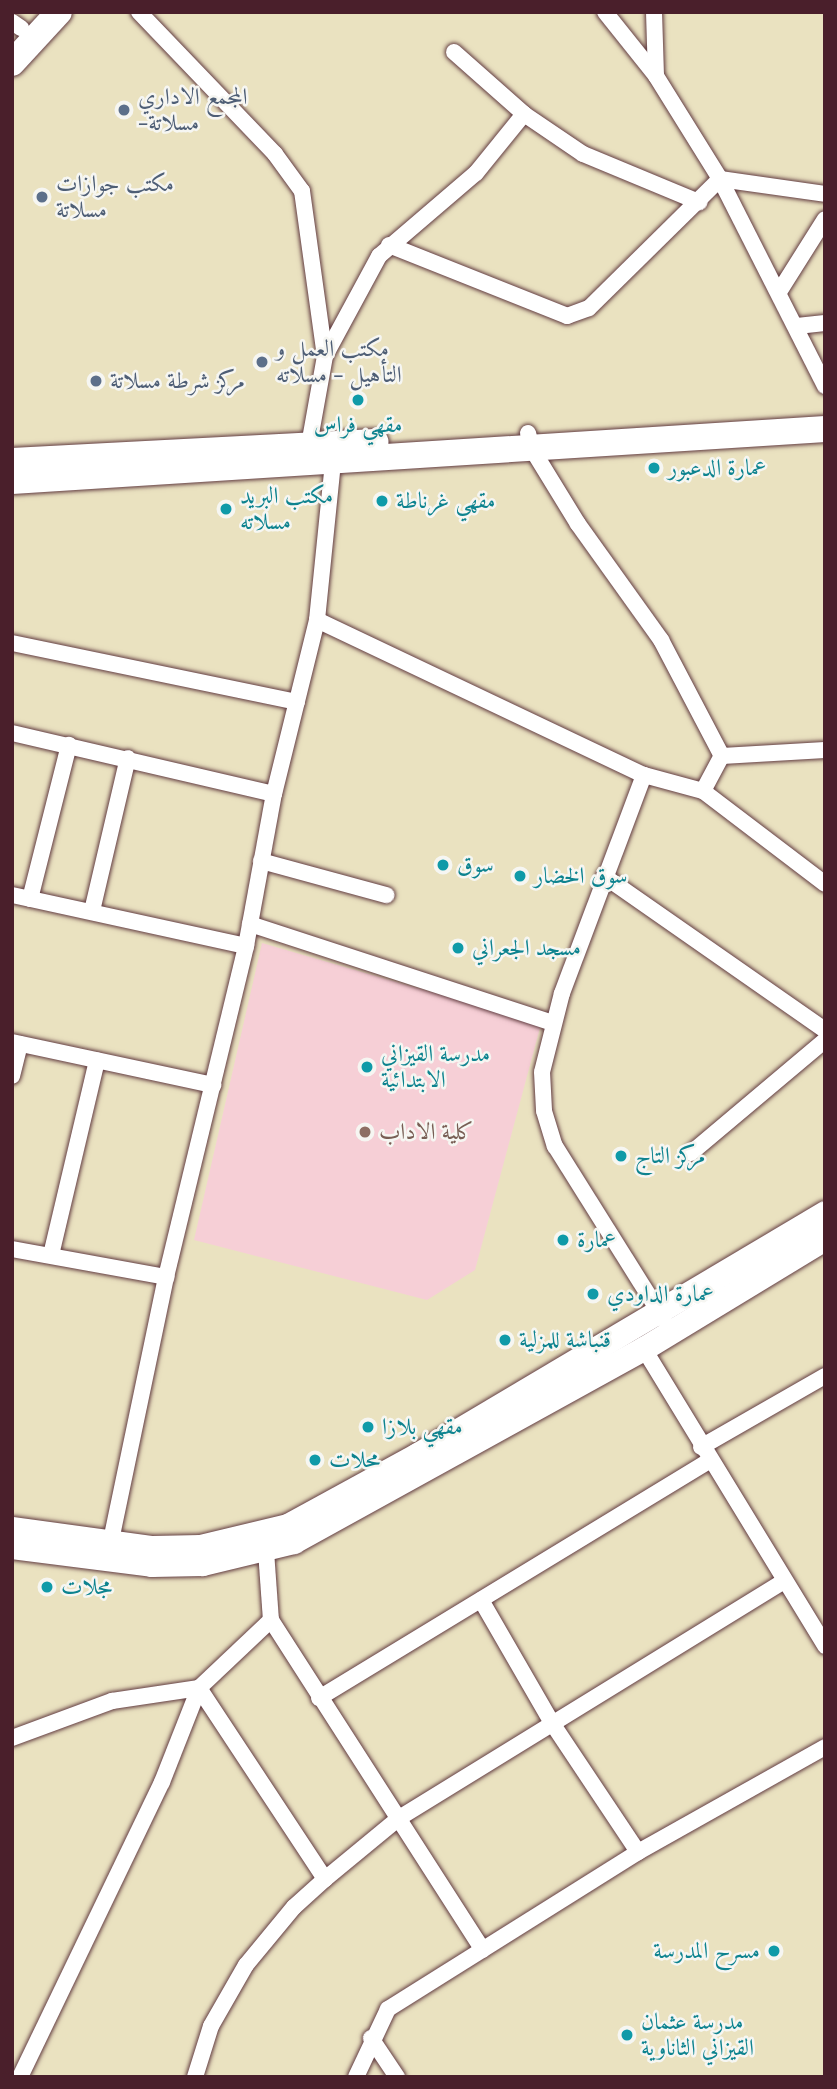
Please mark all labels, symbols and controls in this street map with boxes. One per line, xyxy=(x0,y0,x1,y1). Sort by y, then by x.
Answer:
place label: المجمع الاداري -مسلاتة xyxy=(138,83,248,137)
marker: المجمع الاداري -مسلاتة xyxy=(116,102,132,118)
place label: مكتب جوازات مسلاتة xyxy=(56,170,174,224)
marker: مكتب جوازات مسلاتة xyxy=(34,189,50,205)
place label: مكتب العمل و التأهيل - مسلاته xyxy=(276,335,402,389)
marker: مكتب العمل و التأهيل - مسلاته xyxy=(254,354,270,370)
place label: مركز شرطة مسلاتة xyxy=(110,367,245,395)
marker: مركز شرطة مسلاتة xyxy=(88,373,104,389)
marker: مقهي فراس xyxy=(350,392,366,408)
place label: مقهي فراس xyxy=(314,411,402,439)
place label: عمارة الدعبور xyxy=(668,454,766,482)
marker: عمارة الدعبور xyxy=(646,460,662,476)
place label: مكتب البريد مسلاته xyxy=(240,482,333,536)
place label: مقهي غرناطة xyxy=(396,487,495,515)
marker: مقهي غرناطة xyxy=(374,493,390,509)
marker: مكتب البريد مسلاته xyxy=(218,501,234,517)
place label: سوق xyxy=(457,851,494,879)
marker: سوق xyxy=(435,857,451,873)
place label: سوق الخضار xyxy=(534,862,628,890)
marker: سوق الخضار xyxy=(512,868,528,884)
place label: مسجد الجعراني xyxy=(472,934,581,962)
marker: مسجد الجعراني xyxy=(450,940,466,956)
place label: مدرسة القيزاني الابتدائية xyxy=(381,1040,490,1094)
marker: مدرسة القيزاني الابتدائية xyxy=(359,1059,375,1075)
place label: كلية الاداب xyxy=(379,1118,474,1146)
marker: كلية الاداب xyxy=(357,1124,373,1140)
place label: مركز التاج xyxy=(635,1142,706,1170)
marker: مركز التاج xyxy=(613,1148,629,1164)
place label: عمارة xyxy=(577,1226,616,1254)
marker: عمارة xyxy=(555,1232,571,1248)
place label: عمارة الداودي xyxy=(607,1280,714,1308)
marker: عمارة الداودي xyxy=(585,1286,601,1302)
place label: قنباشة للمزلية xyxy=(519,1326,611,1354)
marker: قنباشة للمزلية xyxy=(497,1332,513,1348)
place label: مقهي بلازا xyxy=(382,1413,463,1441)
marker: مقهي بلازا xyxy=(360,1419,376,1435)
place label: محلات xyxy=(329,1446,380,1474)
marker: محلات xyxy=(307,1452,323,1468)
place label: مجلات xyxy=(61,1573,112,1601)
marker: مجلات xyxy=(39,1579,55,1595)
place label: مسرح المدرسة xyxy=(653,1937,760,1965)
marker: مسرح المدرسة xyxy=(766,1943,782,1959)
place label: مدرسة عثمان القيزاني الثاناوية xyxy=(641,2008,754,2062)
marker: مدرسة عثمان القيزاني الثاناوية xyxy=(619,2027,635,2043)

